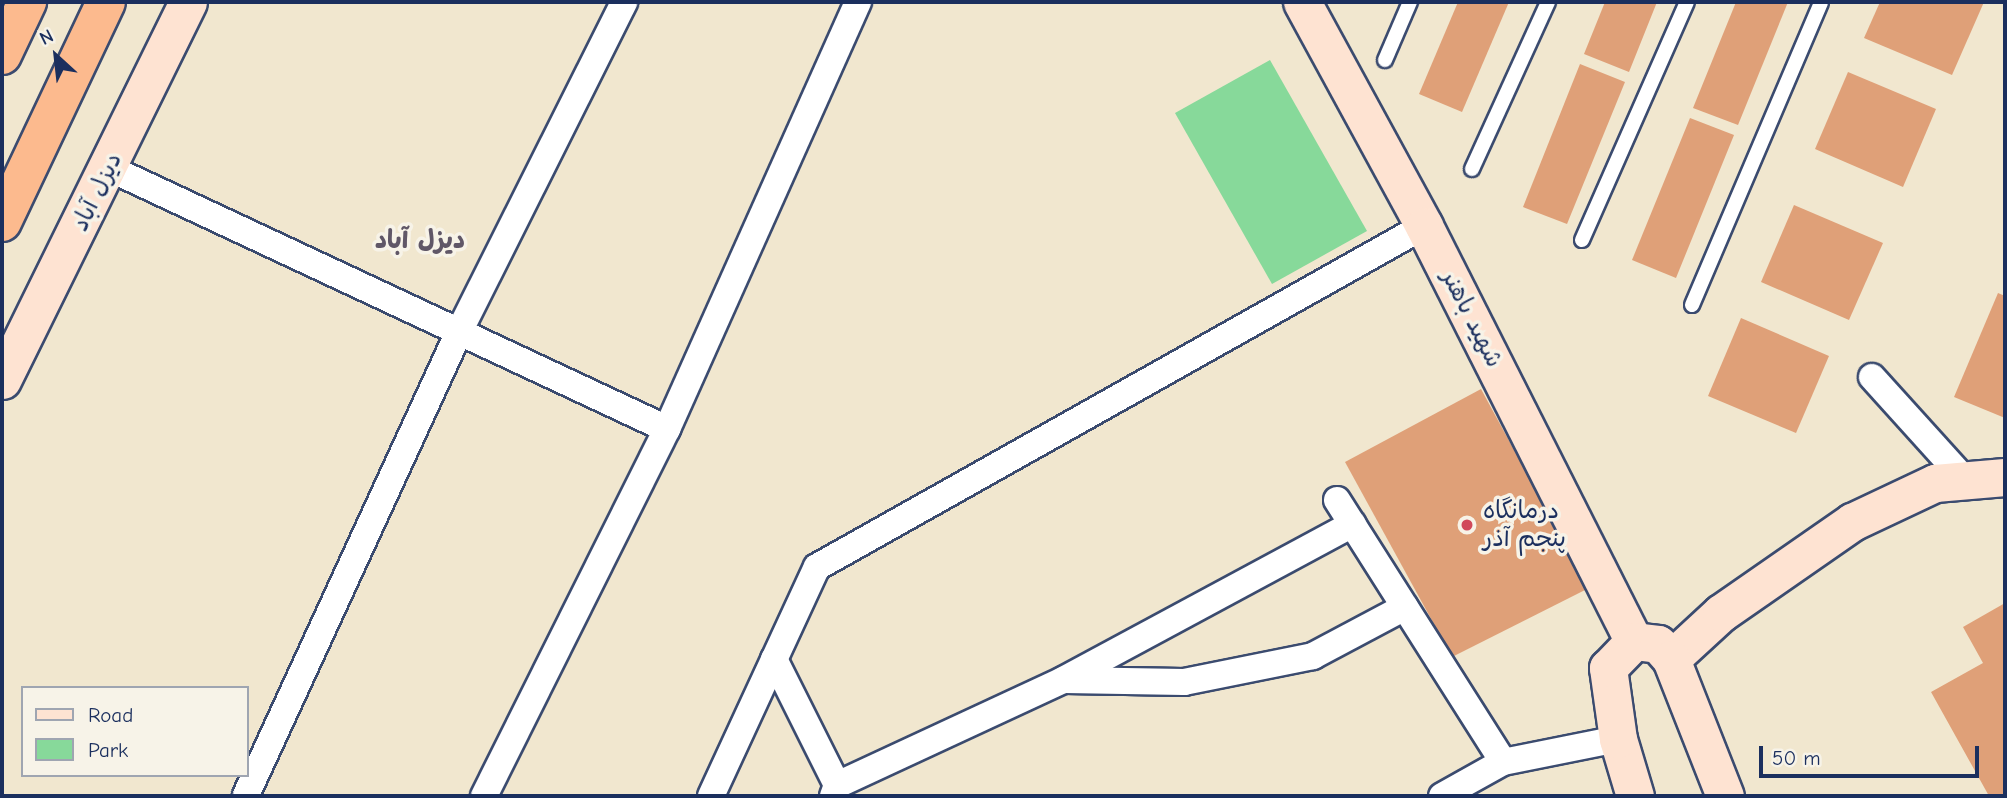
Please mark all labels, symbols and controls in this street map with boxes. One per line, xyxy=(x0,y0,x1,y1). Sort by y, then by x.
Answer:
north arrow xyxy=(21,21,91,91)
text: N xyxy=(36,25,57,50)
street label: دیزل آباد xyxy=(66,148,128,236)
district label: دیزل آباد xyxy=(375,225,465,257)
street label: شهید باهنر xyxy=(1435,266,1509,372)
place label: درمانگاه پنجم آذر xyxy=(1483,497,1566,553)
marker: درمانگاه پنجم آذر xyxy=(1457,515,1477,535)
legend xyxy=(21,686,248,777)
text: Road xyxy=(88,703,133,727)
scale bar xyxy=(1762,732,1982,776)
text: Park xyxy=(88,738,128,762)
text: 50 m xyxy=(1772,746,1821,770)

